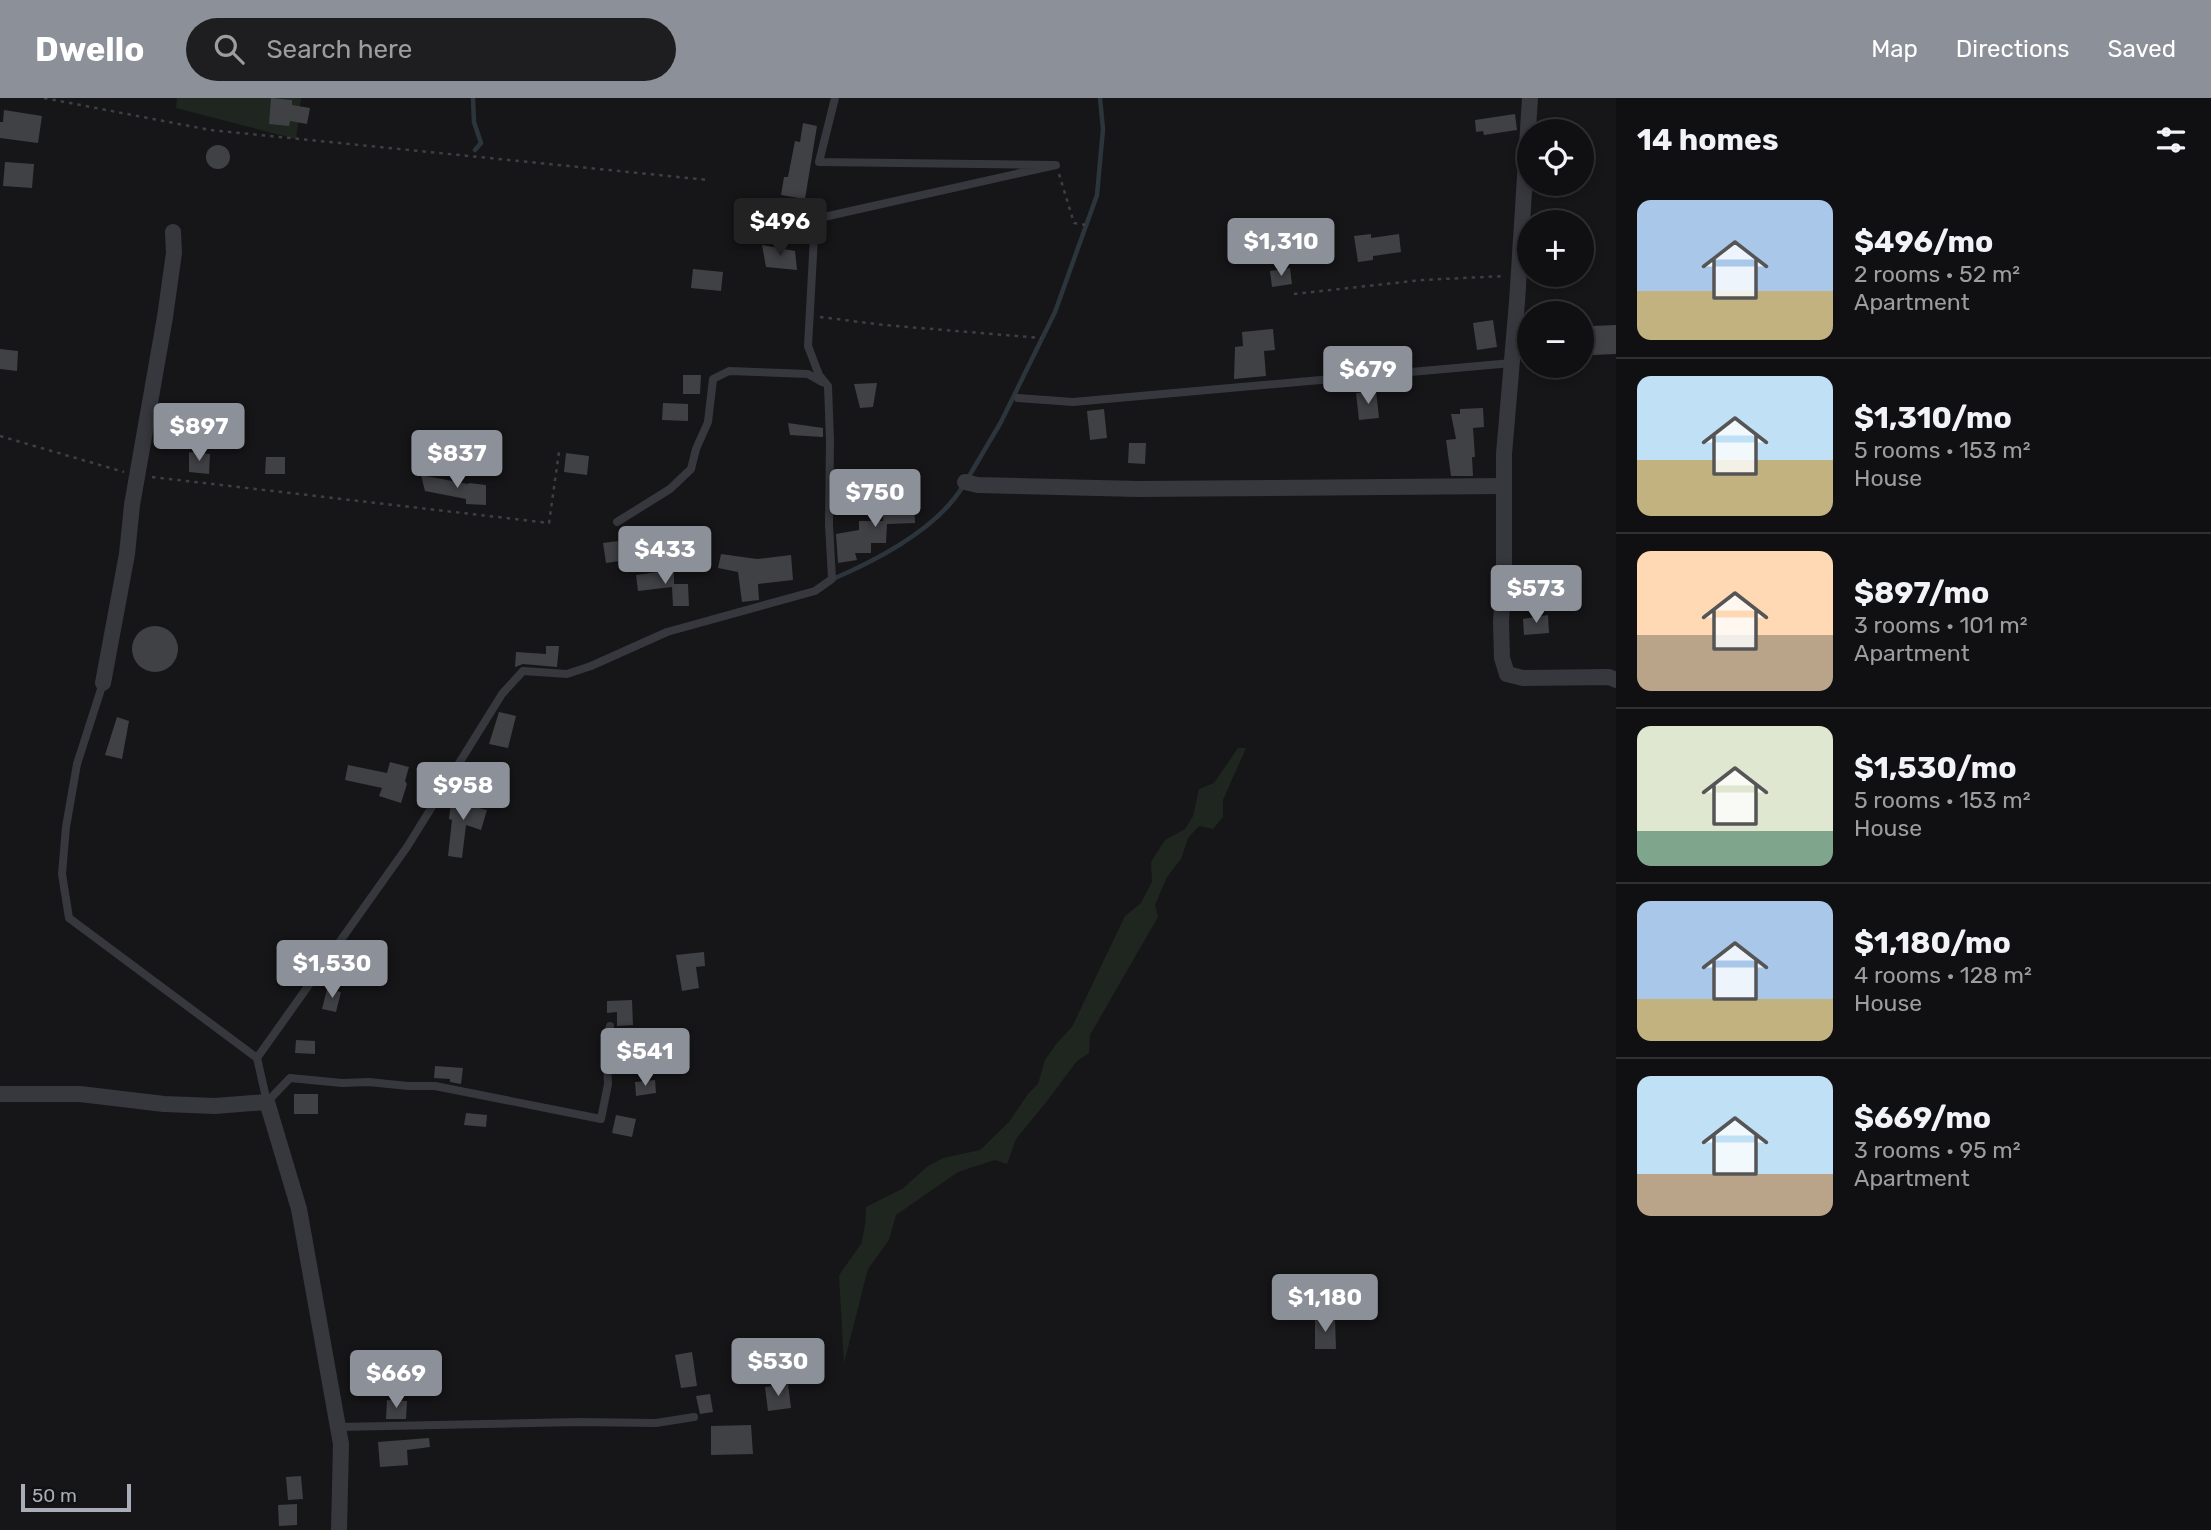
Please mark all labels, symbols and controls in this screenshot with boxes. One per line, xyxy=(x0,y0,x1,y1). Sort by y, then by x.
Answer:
search box xyxy=(186,18,676,81)
text: Dwello xyxy=(35,30,144,69)
icon: search xyxy=(210,30,248,68)
text: Search here xyxy=(266,34,412,65)
text: Map xyxy=(1871,35,1918,63)
text: Directions xyxy=(1956,35,2069,63)
text: Saved xyxy=(2107,35,2176,63)
map controls xyxy=(1517,119,1594,378)
button: locate xyxy=(1517,119,1594,196)
icon: filters xyxy=(2152,121,2190,159)
text: 14 homes xyxy=(1637,122,1779,158)
pin: $496 xyxy=(739,198,821,258)
text: $496 xyxy=(750,207,810,235)
button: + xyxy=(1517,210,1594,287)
pin: $1,310 xyxy=(1224,218,1338,278)
text: $496/mo xyxy=(1854,224,1993,260)
text: $1,310 xyxy=(1243,227,1319,255)
icon: home xyxy=(1693,228,1777,312)
text: 2 rooms · 52 m² xyxy=(1854,260,2020,288)
text: Apartment xyxy=(1854,288,1970,316)
button: − xyxy=(1517,301,1594,378)
pin: $679 xyxy=(1327,346,1409,406)
text: $679 xyxy=(1339,355,1397,383)
text: $1,310/mo xyxy=(1854,400,2012,436)
pin: $897 xyxy=(158,404,240,463)
icon: home xyxy=(1693,404,1777,488)
text: $897 xyxy=(170,412,228,440)
pin: $837 xyxy=(416,430,498,490)
text: 5 rooms · 153 m² xyxy=(1854,436,2031,464)
text: $837 xyxy=(427,439,487,467)
text: House xyxy=(1854,464,1922,492)
pin: $750 xyxy=(834,470,916,529)
text: $750 xyxy=(845,478,905,506)
pin: $433 xyxy=(624,526,706,586)
text: $433 xyxy=(634,535,696,563)
pin: $573 xyxy=(1495,566,1577,625)
text: $573 xyxy=(1507,574,1565,602)
text: $897/mo xyxy=(1854,575,1989,611)
icon: home xyxy=(1693,579,1777,663)
text: 3 rooms · 101 m² xyxy=(1854,611,2028,639)
text: Apartment xyxy=(1854,639,1970,667)
text: $1,530/mo xyxy=(1854,750,2017,786)
icon: home xyxy=(1693,754,1777,838)
pin: $958 xyxy=(422,762,504,822)
text: $958 xyxy=(433,771,493,799)
text: 5 rooms · 153 m² xyxy=(1854,786,2031,814)
text: House xyxy=(1854,814,1922,842)
text: $1,180/mo xyxy=(1854,925,2011,961)
icon: home xyxy=(1693,929,1777,1013)
pin: $1,530 xyxy=(275,940,389,1000)
text: $1,530 xyxy=(293,949,371,977)
text: 4 rooms · 128 m² xyxy=(1854,961,2032,989)
text: House xyxy=(1854,989,1922,1017)
pin: $541 xyxy=(604,1028,686,1088)
text: $541 xyxy=(617,1037,673,1065)
text: $669/mo xyxy=(1854,1100,1991,1136)
icon: home xyxy=(1693,1104,1777,1188)
text: 3 rooms · 95 m² xyxy=(1854,1136,2021,1164)
text: Apartment xyxy=(1854,1164,1970,1192)
pin: $1,180 xyxy=(1268,1274,1382,1334)
text: $1,180 xyxy=(1288,1283,1362,1311)
pin: $530 xyxy=(737,1338,819,1398)
text: $530 xyxy=(747,1347,809,1375)
pin: $669 xyxy=(355,1350,437,1410)
text: $669 xyxy=(366,1359,426,1387)
scale bar xyxy=(21,1481,131,1513)
text: 50 m xyxy=(32,1484,77,1507)

